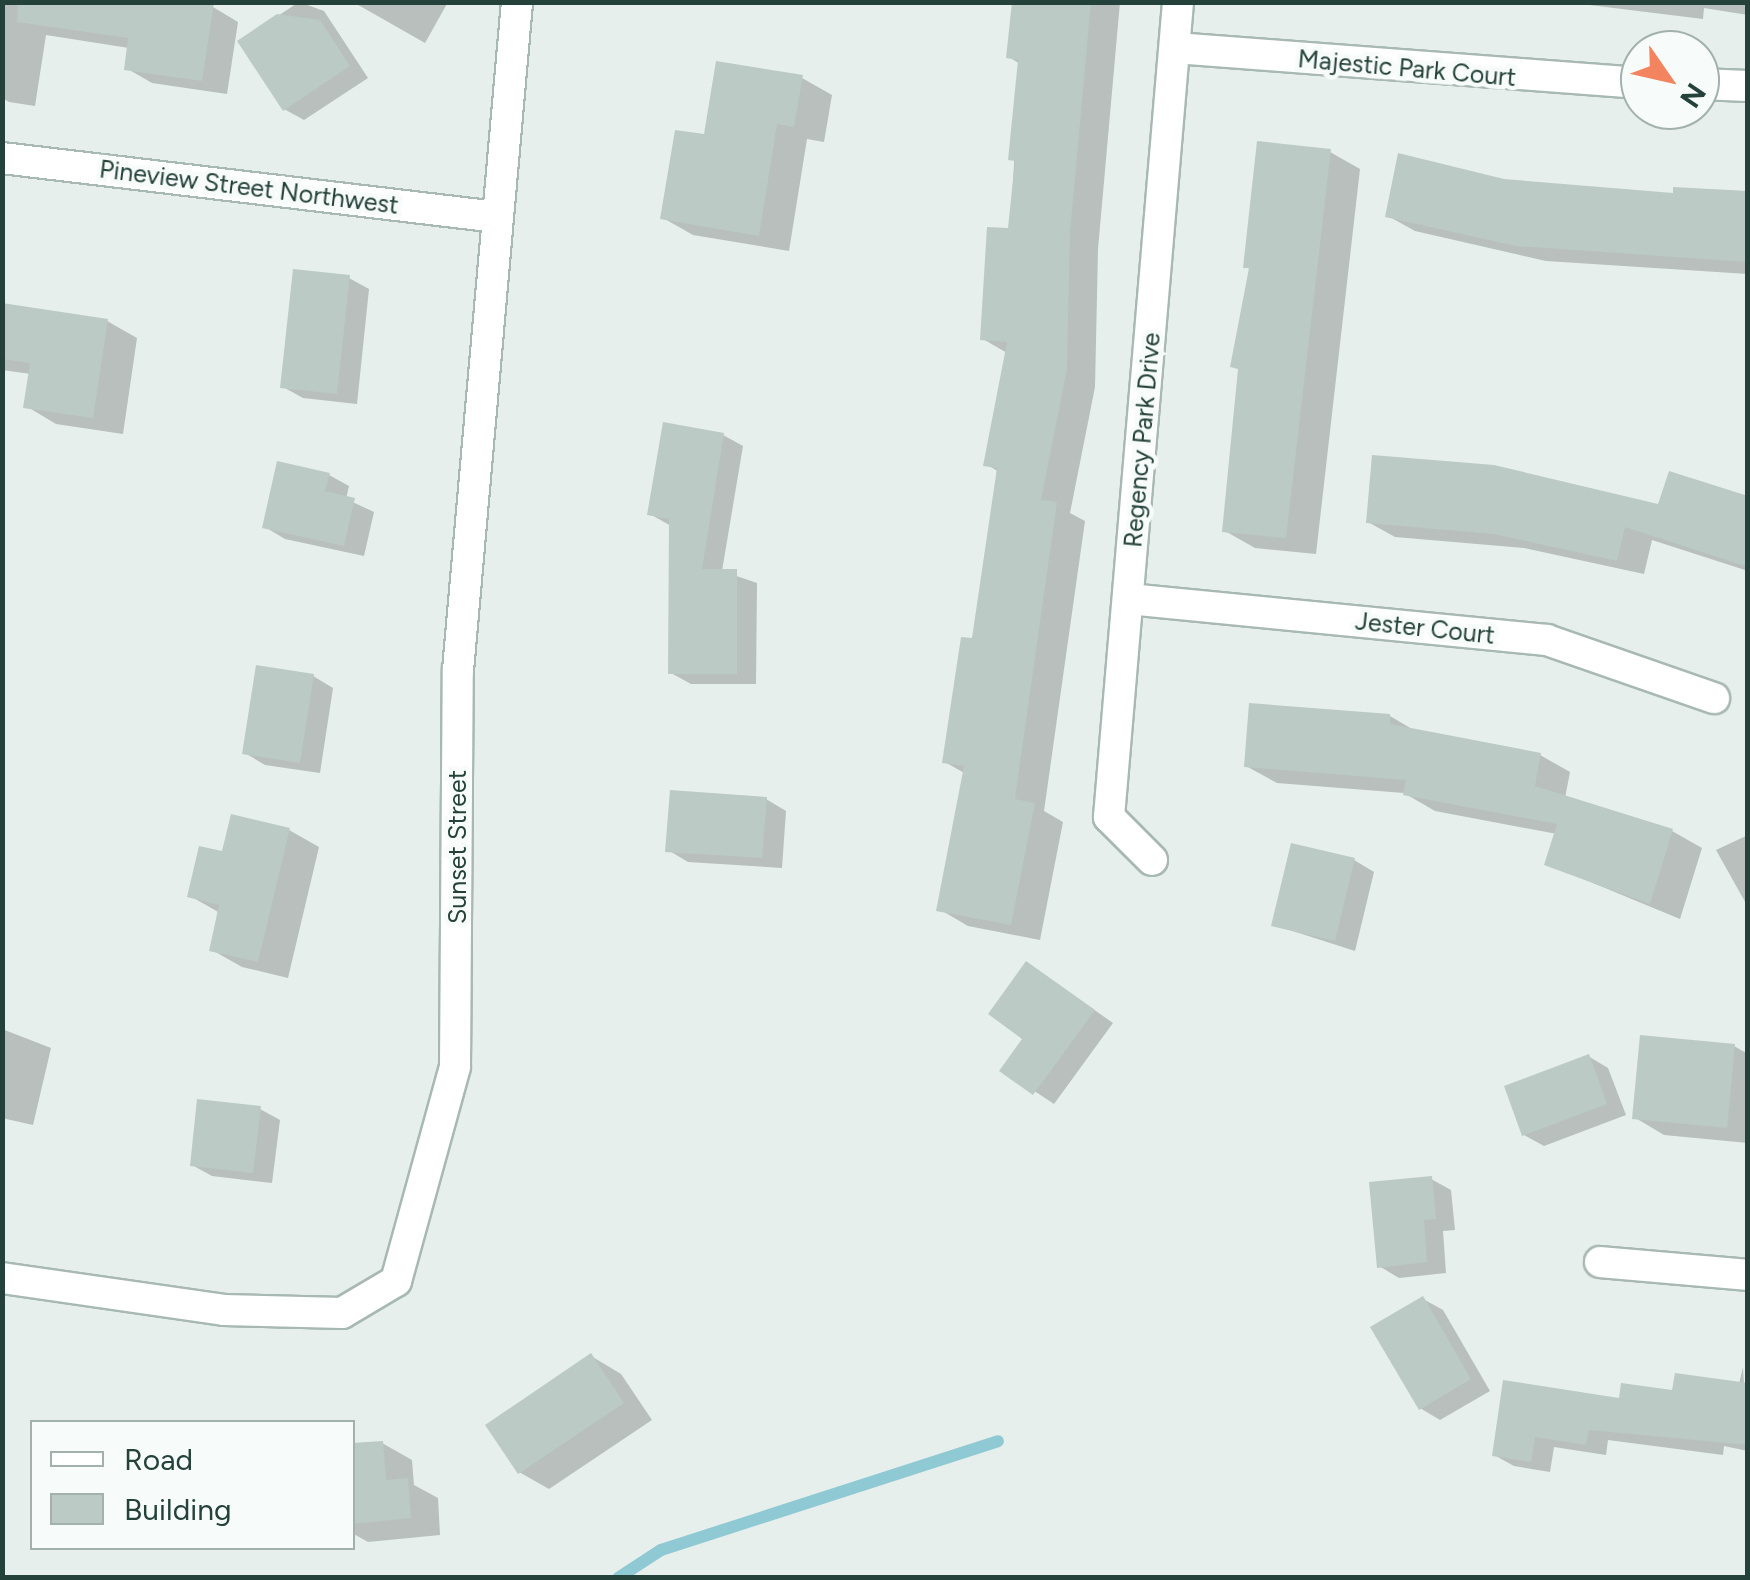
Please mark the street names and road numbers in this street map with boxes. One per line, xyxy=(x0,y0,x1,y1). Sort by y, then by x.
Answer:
street label: Majestic Park Court xyxy=(1297,44,1517,92)
street label: Pineview Street Northwest xyxy=(98,154,400,220)
street label: Regency Park Drive xyxy=(1118,331,1166,549)
street label: Jester Court xyxy=(1354,606,1496,650)
street label: Sunset Street xyxy=(442,770,472,924)

